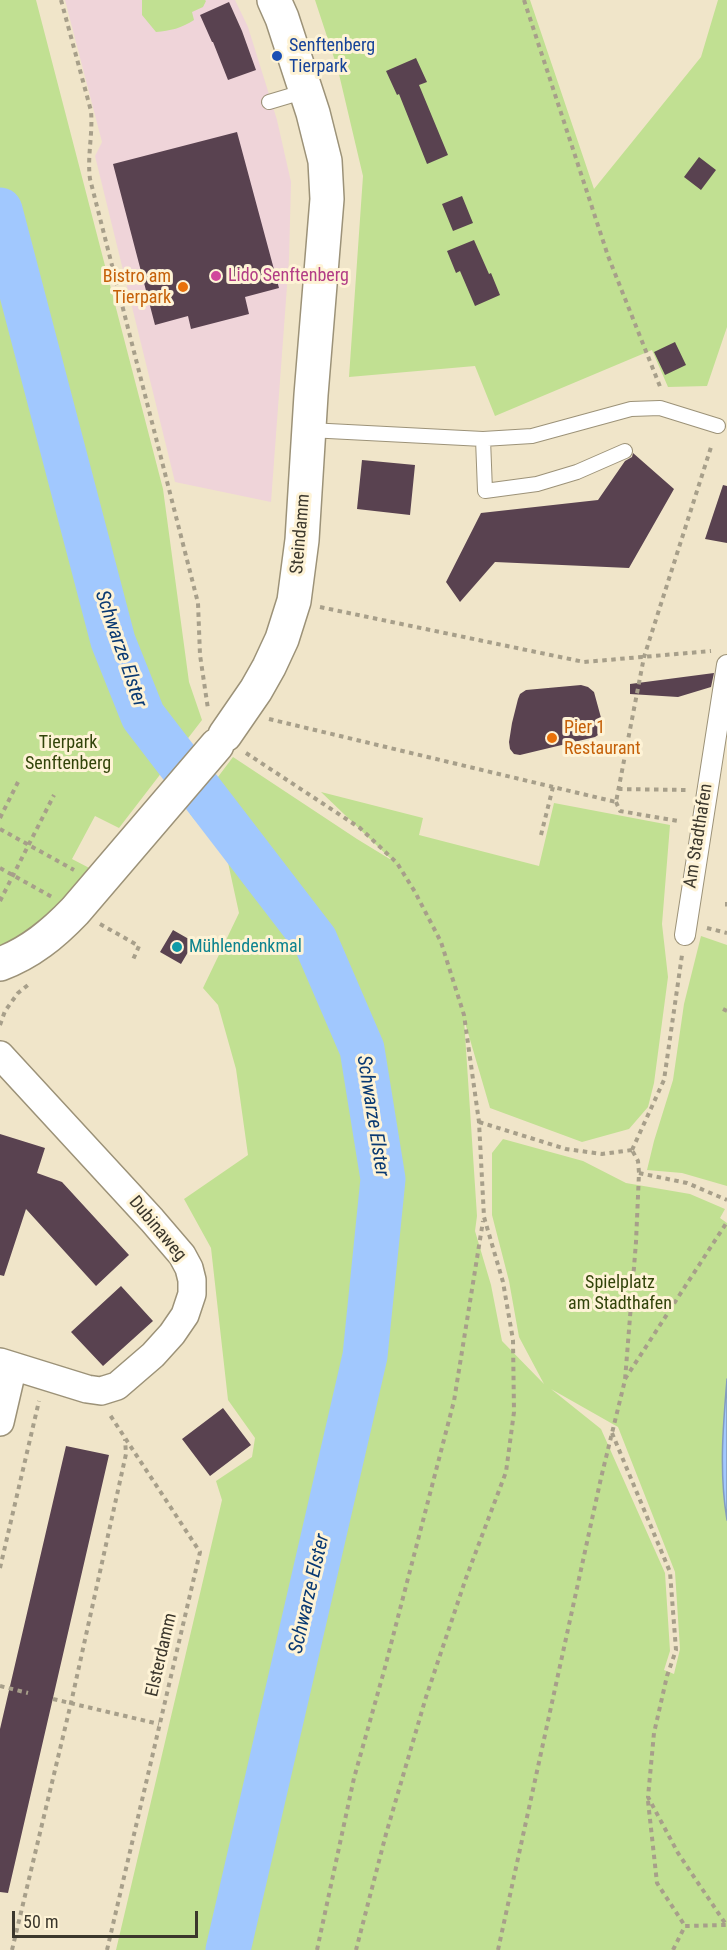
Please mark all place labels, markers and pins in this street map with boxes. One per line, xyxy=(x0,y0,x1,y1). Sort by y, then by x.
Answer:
place label: Senftenberg Tierpark xyxy=(289,35,375,78)
marker: Senftenberg Tierpark xyxy=(270,49,284,63)
place label: Lido Senftenberg xyxy=(228,265,349,287)
place label: Bistro am Tierpark xyxy=(103,266,171,308)
marker: Lido Senftenberg xyxy=(209,269,223,283)
marker: Bistro am Tierpark xyxy=(176,280,190,294)
place label: Pier 1 Restaurant xyxy=(564,717,641,760)
marker: Pier 1 Restaurant xyxy=(545,731,559,745)
place label: Mühlendenkmal xyxy=(189,936,302,958)
marker: Mühlendenkmal xyxy=(170,940,184,954)

